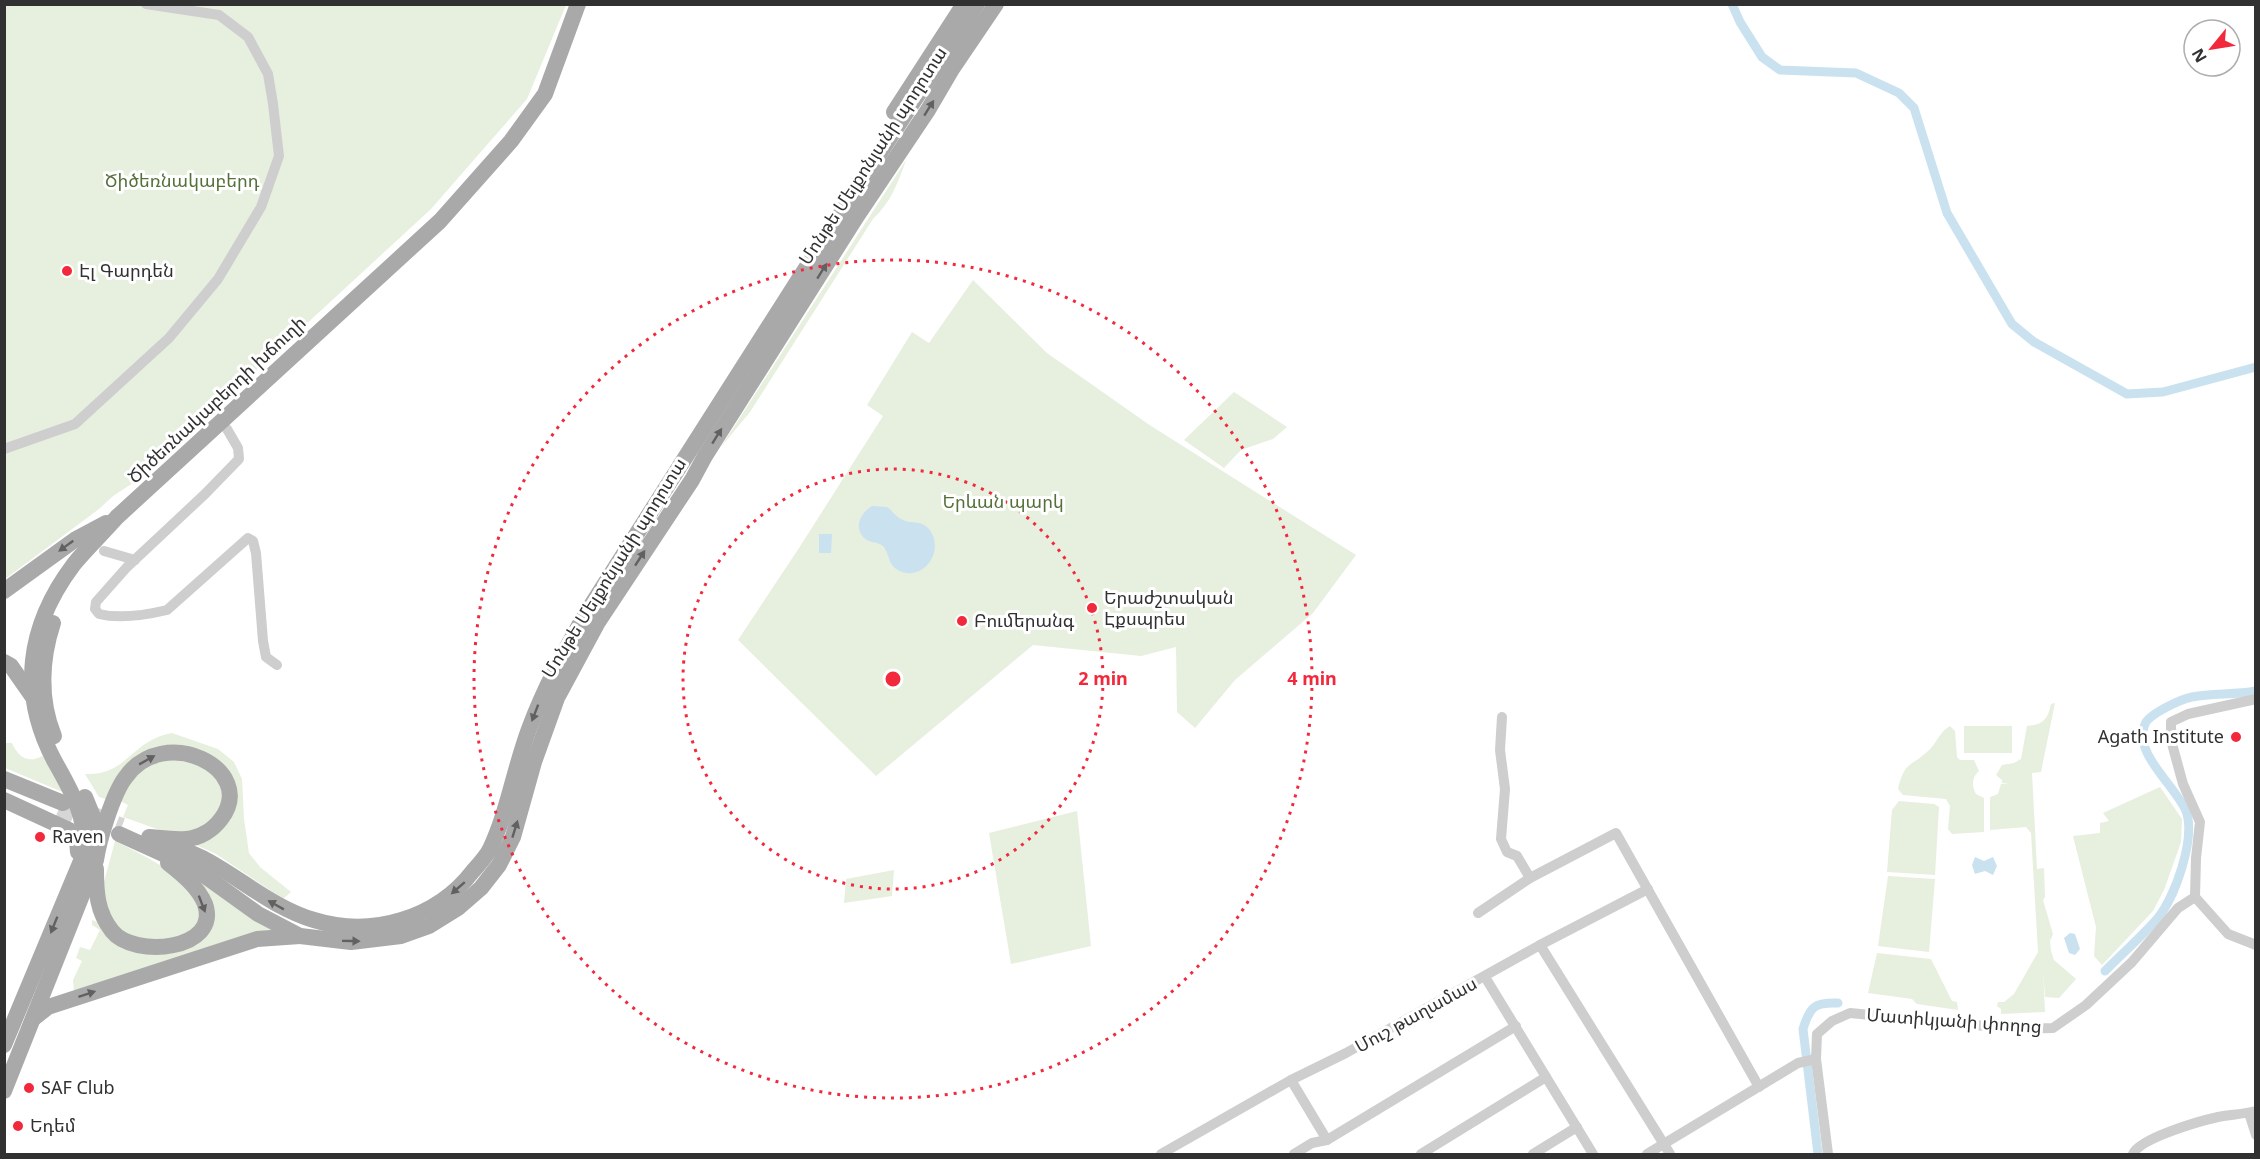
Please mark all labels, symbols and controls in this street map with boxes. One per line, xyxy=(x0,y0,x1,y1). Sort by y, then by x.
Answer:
north arrow xyxy=(2182,18,2242,78)
street label: Մոնթե Մելքոնյանի պողոտա xyxy=(793,42,952,269)
text: N xyxy=(2186,44,2212,67)
one-way arrow xyxy=(923,100,934,116)
park label: Ծիծեռնակաբերդ xyxy=(105,168,260,192)
place label: Էլ Գարդեն xyxy=(79,258,174,282)
one-way arrow xyxy=(817,263,828,279)
marker: Էլ Գարդեն xyxy=(60,264,74,278)
street label: Ծիծեռնակաբերդի խճուղի xyxy=(122,310,310,488)
one-way arrow xyxy=(712,428,723,444)
street label: Մոնթե Մելքոնյանի պողոտա xyxy=(535,453,691,682)
park label: Երևան պարկ xyxy=(942,489,1064,513)
one-way arrow xyxy=(59,540,75,552)
one-way arrow xyxy=(634,551,646,567)
place label: Երաժշտական Էքսպրես xyxy=(1104,585,1234,630)
marker: Երաժշտական Էքսպրես xyxy=(1085,601,1099,615)
place label: Բումերանգ xyxy=(974,608,1075,632)
marker: Բումերանգ xyxy=(955,614,969,628)
text: 2 min xyxy=(1078,666,1128,690)
text: 4 min xyxy=(1287,666,1337,690)
centre of rings xyxy=(883,669,903,689)
one-way arrow xyxy=(530,704,540,722)
place label: Agath Institute xyxy=(2098,724,2224,748)
marker: Agath Institute xyxy=(2229,730,2243,744)
one-way arrow xyxy=(139,755,156,765)
one-way arrow xyxy=(511,820,520,838)
place label: Raven xyxy=(52,824,104,848)
marker: Raven xyxy=(33,830,47,844)
one-way arrow xyxy=(450,881,465,895)
one-way arrow xyxy=(198,895,208,913)
one-way arrow xyxy=(268,900,285,910)
one-way arrow xyxy=(49,917,59,935)
one-way arrow xyxy=(341,936,360,946)
street label: Մուշ թաղամաս xyxy=(1350,971,1481,1058)
one-way arrow xyxy=(78,988,96,998)
street label: Մատիկյանի փողոց xyxy=(1866,1002,2043,1038)
place label: SAF Club xyxy=(41,1075,115,1099)
marker: SAF Club xyxy=(22,1081,36,1095)
place label: Եդեմ xyxy=(30,1113,76,1137)
marker: Եդեմ xyxy=(11,1119,25,1133)

